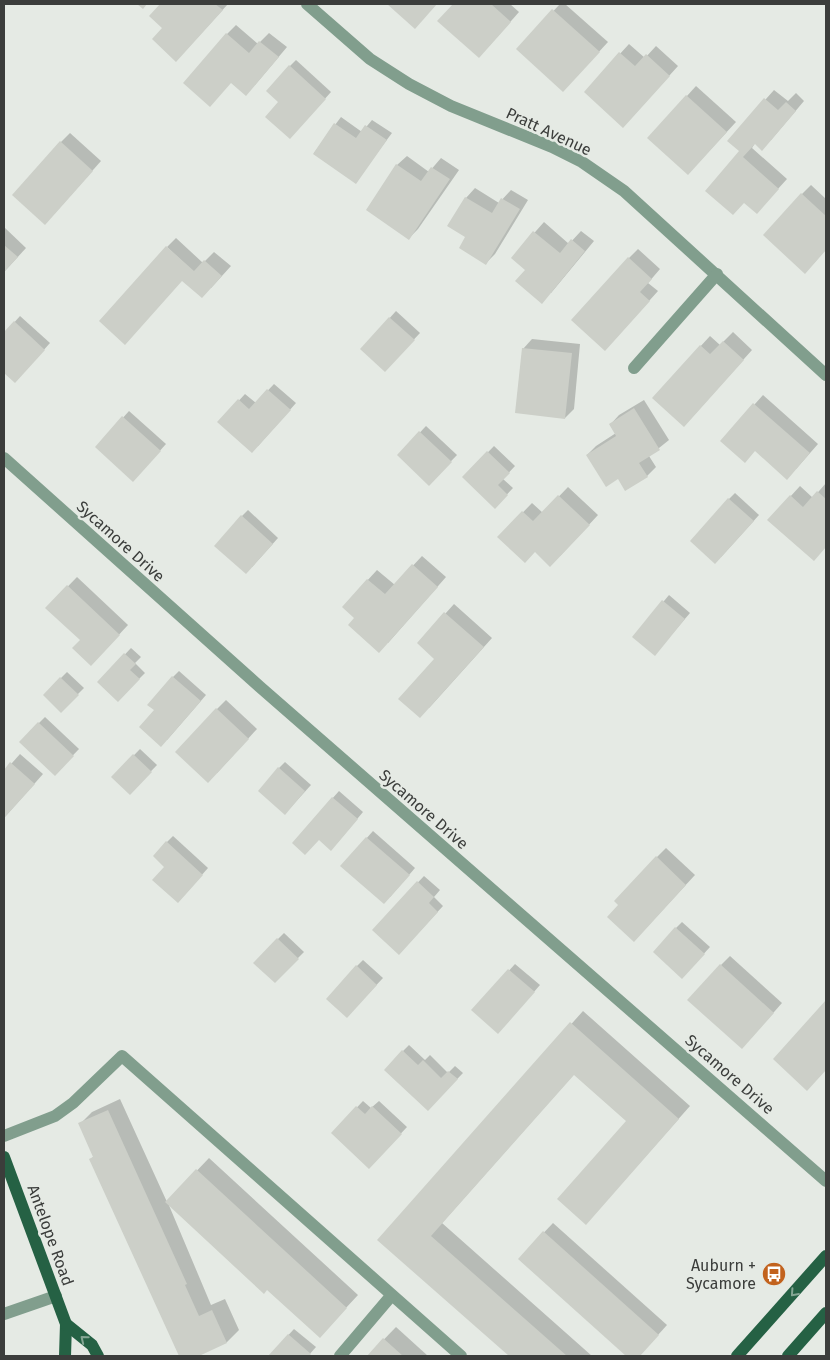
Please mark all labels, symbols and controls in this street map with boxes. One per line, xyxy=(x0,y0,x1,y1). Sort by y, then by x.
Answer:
street label: Pratt Avenue xyxy=(503,103,595,160)
street label: Sycamore Drive xyxy=(73,497,169,586)
street label: Sycamore Drive xyxy=(375,766,472,853)
street label: Sycamore Drive xyxy=(681,1031,778,1118)
street label: Antelope Road xyxy=(23,1182,78,1288)
place label: Auburn + Sycamore xyxy=(686,1256,756,1293)
bus stop icon: Auburn + Sycamore xyxy=(761,1261,787,1287)
one-way arrow xyxy=(791,1287,800,1296)
one-way arrow xyxy=(81,1336,90,1344)

